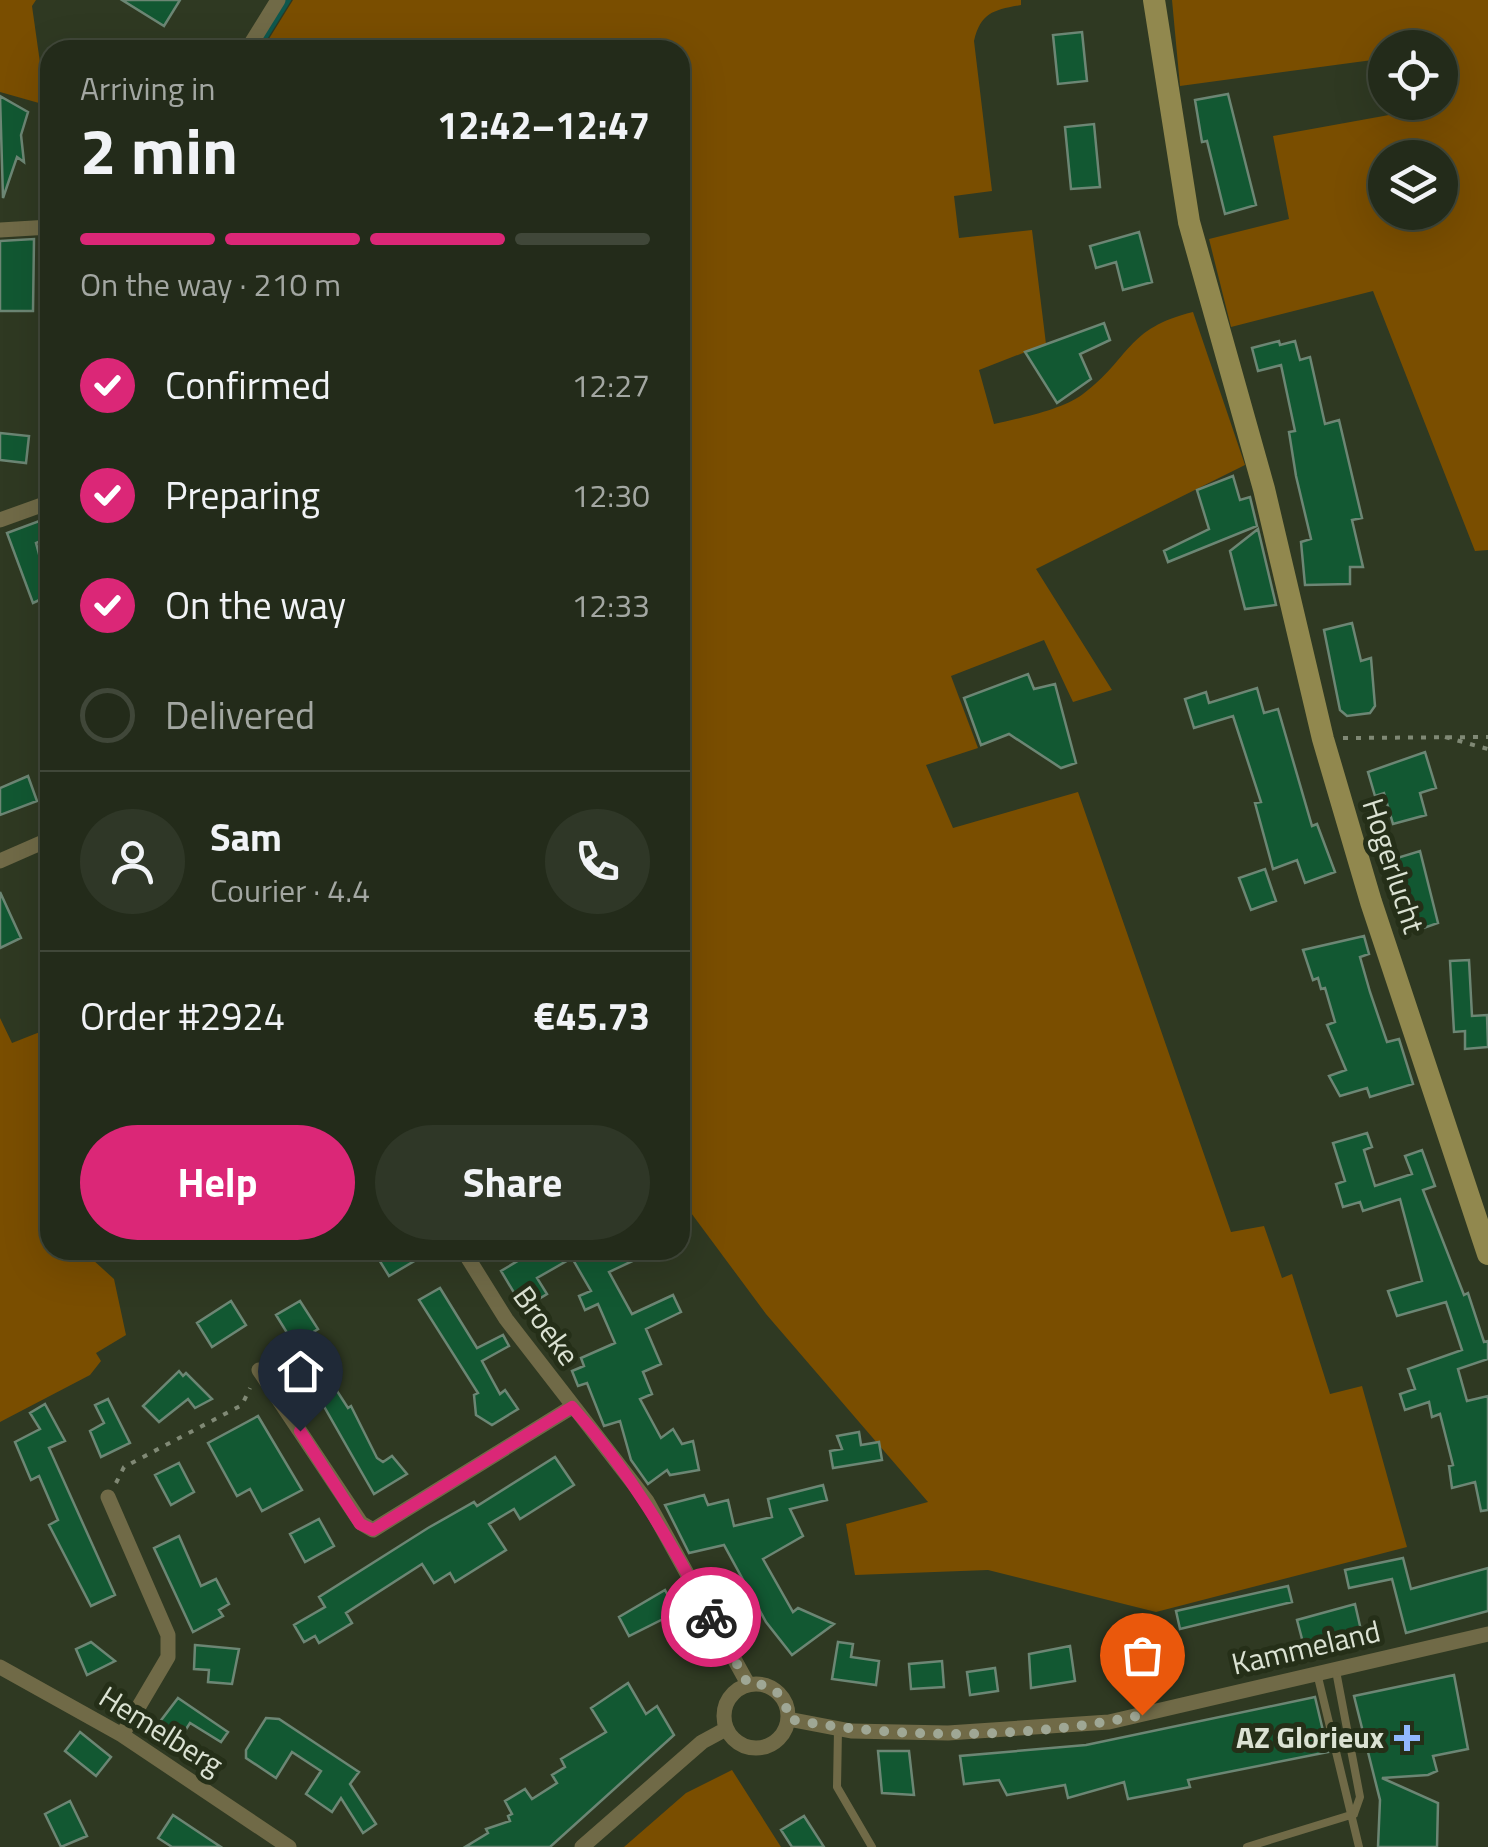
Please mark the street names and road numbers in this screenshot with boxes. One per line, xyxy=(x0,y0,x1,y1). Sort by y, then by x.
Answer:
street label: Hogerlucht xyxy=(1351,792,1438,940)
street label: Broeke xyxy=(502,1276,591,1375)
street label: Kammeland xyxy=(1227,1608,1385,1686)
street label: Hemelberg xyxy=(90,1674,233,1786)

